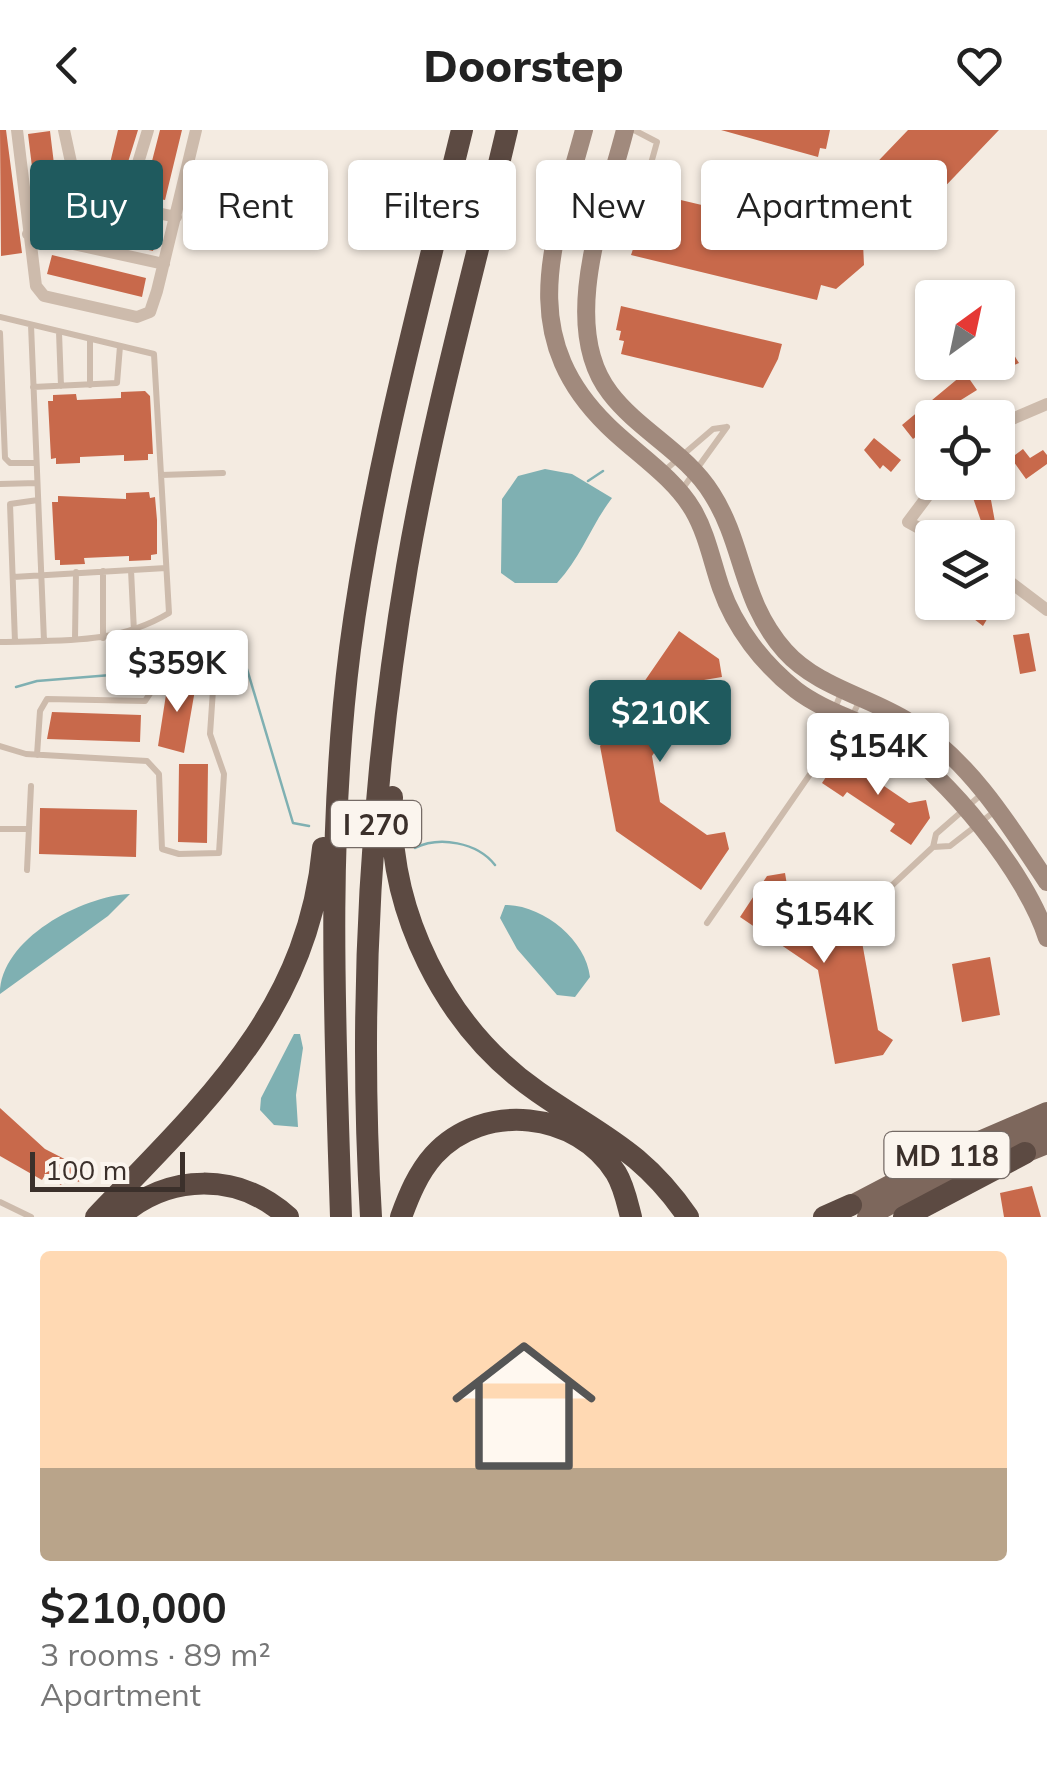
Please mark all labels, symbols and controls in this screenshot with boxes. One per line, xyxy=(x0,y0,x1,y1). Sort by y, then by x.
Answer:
text: Doorstep xyxy=(423,37,624,93)
icon: back xyxy=(40,38,95,93)
icon: heart xyxy=(952,38,1007,93)
chip: Buy xyxy=(30,160,163,250)
chip: Rent xyxy=(183,160,328,250)
chip: Filters xyxy=(348,160,516,250)
chip: New xyxy=(536,160,681,250)
chip: Apartment xyxy=(701,160,947,250)
north arrow xyxy=(915,280,1015,380)
map controls xyxy=(915,280,1015,620)
button: locate xyxy=(915,400,1015,500)
button: layers xyxy=(915,520,1015,620)
pin: $359K xyxy=(107,630,247,715)
text: $359K xyxy=(128,642,226,682)
pin: $210K xyxy=(590,680,730,765)
text: $210K xyxy=(611,692,709,732)
pin: $154K xyxy=(808,713,948,798)
text: $154K xyxy=(829,725,927,765)
road number: I 270 xyxy=(331,801,421,847)
pin: $154K xyxy=(754,881,894,966)
text: $154K xyxy=(775,893,873,933)
road number: MD 118 xyxy=(884,1132,1010,1178)
scale bar xyxy=(30,1147,185,1192)
text: 100 m xyxy=(45,1152,127,1187)
icon: home xyxy=(434,1316,614,1496)
text: $210,000 xyxy=(40,1581,227,1634)
text: 3 rooms · 89 m² xyxy=(40,1634,271,1674)
text: Apartment xyxy=(40,1674,201,1714)

